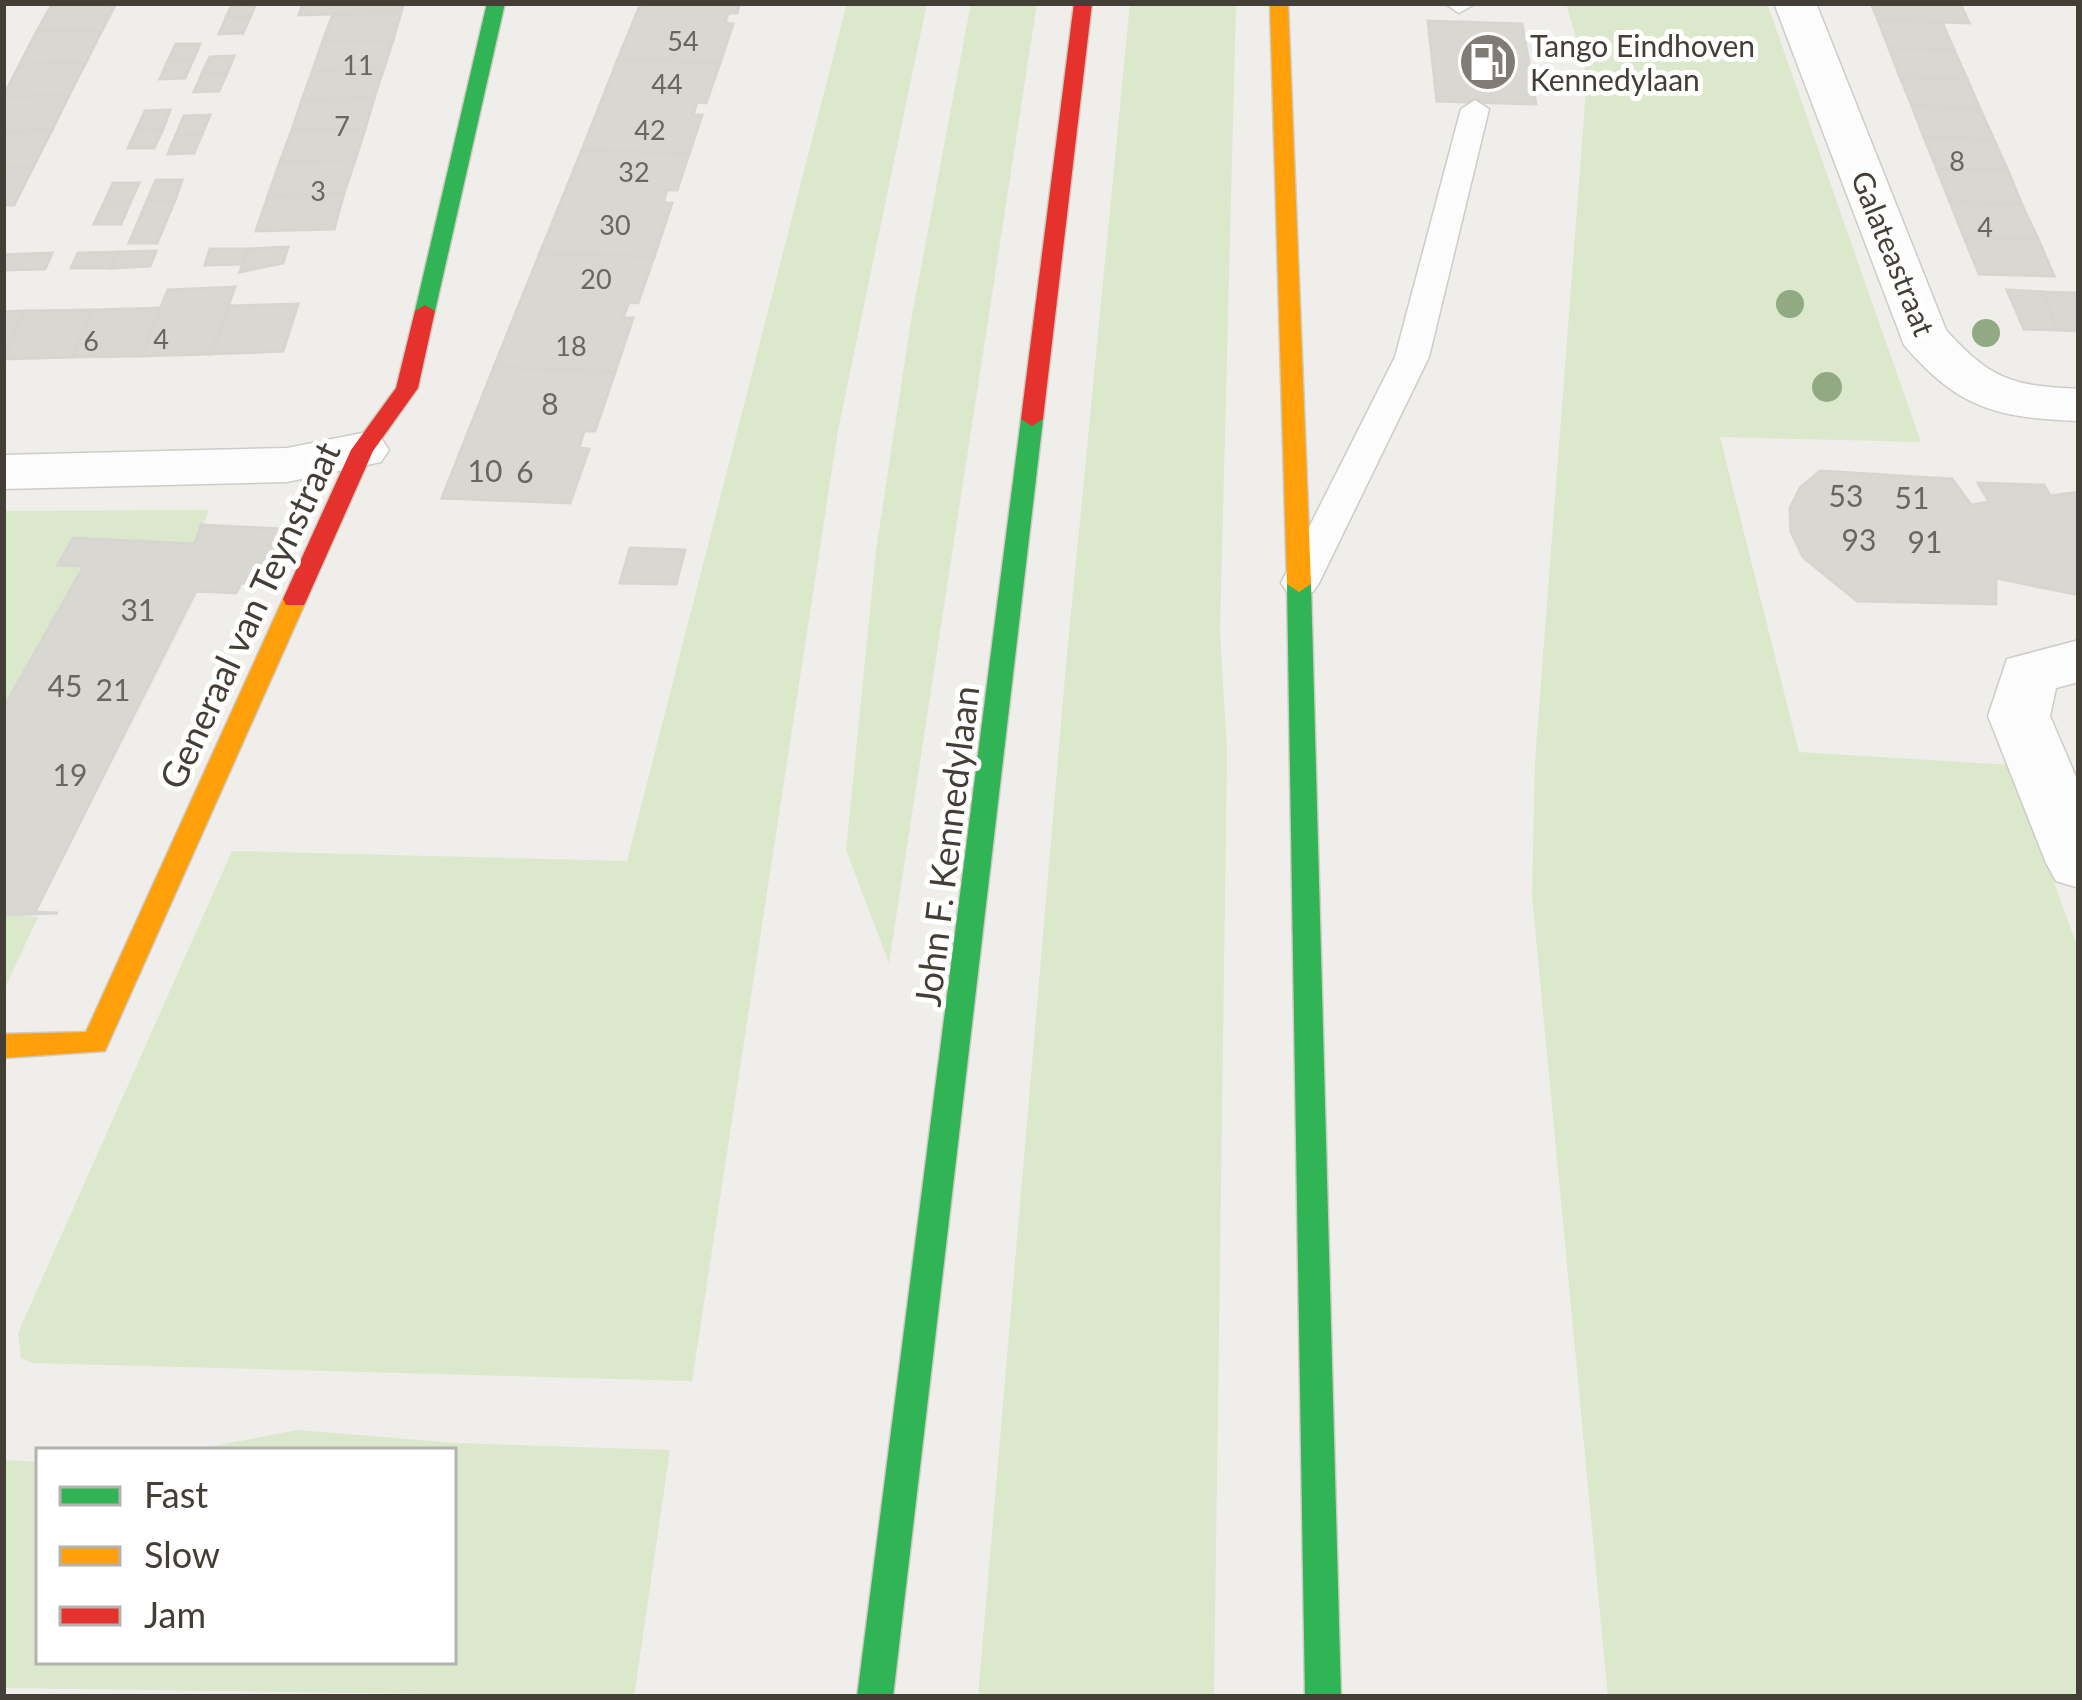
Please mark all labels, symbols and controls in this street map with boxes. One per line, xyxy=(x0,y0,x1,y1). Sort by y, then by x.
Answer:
house number: 54 xyxy=(667,24,699,57)
place label: Tango Eindhoven Kennedylaan xyxy=(1530,27,1755,97)
fuel station icon: Tango Eindhoven Kennedylaan xyxy=(1457,31,1519,93)
house number: 11 xyxy=(342,48,374,81)
house number: 44 xyxy=(651,67,683,100)
house number: 7 xyxy=(334,109,350,142)
house number: 42 xyxy=(634,113,666,146)
house number: 8 xyxy=(1949,144,1965,177)
house number: 32 xyxy=(618,155,650,188)
street label: Galateastraat xyxy=(1845,165,1944,341)
house number: 3 xyxy=(310,174,326,207)
house number: 30 xyxy=(599,208,631,241)
house number: 4 xyxy=(1977,210,1993,243)
house number: 20 xyxy=(580,262,612,295)
house number: 4 xyxy=(153,322,169,355)
house number: 6 xyxy=(83,324,99,357)
house number: 18 xyxy=(555,329,587,362)
house number: 8 xyxy=(541,385,559,421)
street label: Generaal van Teynstraat xyxy=(149,434,349,795)
house number: 10 xyxy=(468,452,502,488)
house number: 6 xyxy=(516,453,534,489)
house number: 53 xyxy=(1829,477,1863,513)
house number: 51 xyxy=(1895,479,1929,515)
house number: 93 xyxy=(1842,521,1876,557)
house number: 91 xyxy=(1908,523,1942,559)
house number: 31 xyxy=(121,591,155,627)
house number: 45 xyxy=(48,667,82,703)
house number: 21 xyxy=(96,671,130,707)
street label: John F. Kennedylaan xyxy=(904,683,988,1009)
house number: 19 xyxy=(53,756,87,792)
legend xyxy=(36,1448,456,1664)
text: Fast xyxy=(144,1472,208,1516)
text: Slow xyxy=(144,1532,220,1576)
text: Jam xyxy=(144,1592,206,1636)

